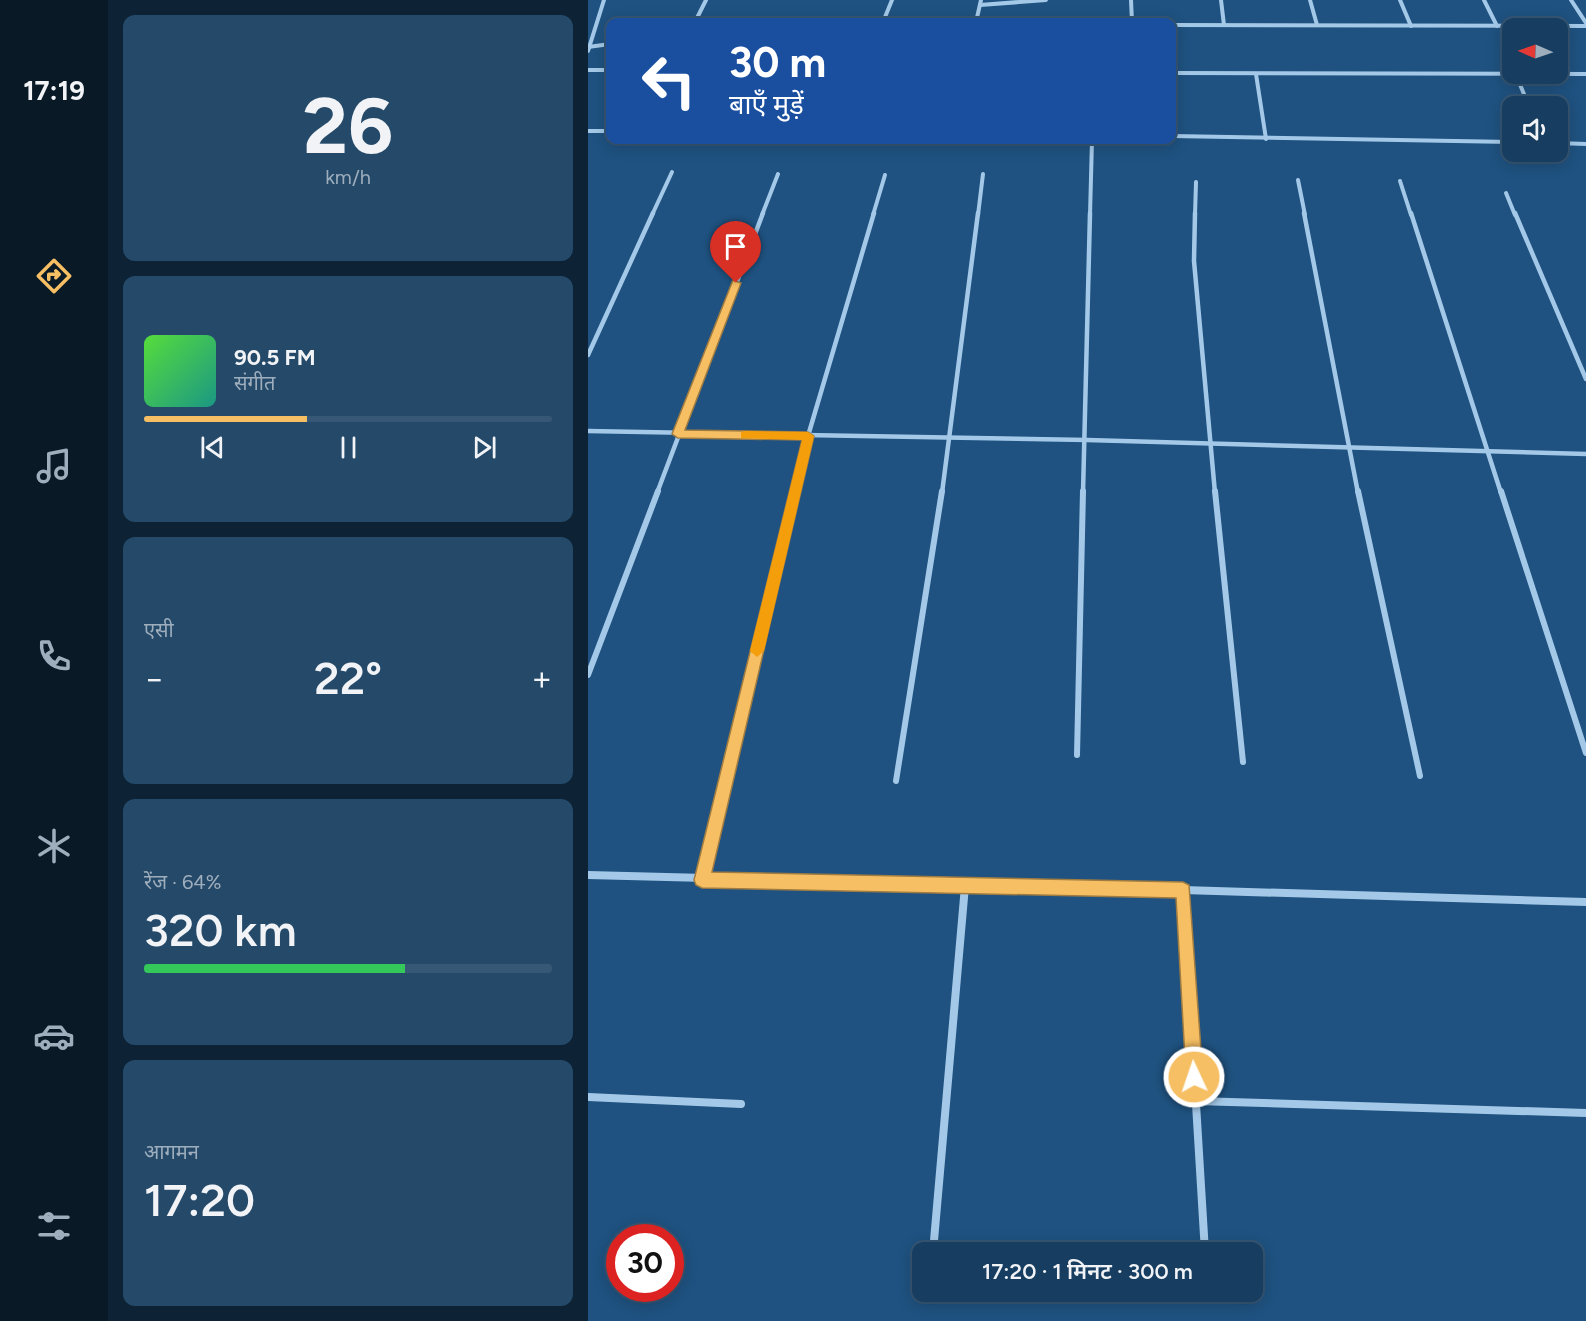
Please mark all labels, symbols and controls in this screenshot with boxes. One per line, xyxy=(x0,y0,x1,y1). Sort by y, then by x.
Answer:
north arrow xyxy=(1502,18,1568,84)
map controls xyxy=(1502,18,1568,162)
text: 30 m xyxy=(729,37,826,88)
icon: left xyxy=(630,42,708,120)
text: 17:19 xyxy=(23,74,85,107)
text: 26 xyxy=(303,79,393,173)
text: बाएँ मुड़ें xyxy=(729,88,804,121)
button: sound xyxy=(1502,96,1568,162)
text: km/h xyxy=(325,165,371,189)
pin xyxy=(710,221,761,283)
icon: arrive xyxy=(719,230,752,263)
icon: directions xyxy=(33,255,75,297)
text: 90.5 FM xyxy=(234,344,316,371)
text: संगीत xyxy=(234,371,275,395)
icon: previous xyxy=(196,431,229,464)
icon: pause xyxy=(332,431,365,464)
icon: next xyxy=(468,431,501,464)
icon: music xyxy=(33,445,75,487)
text: एसी xyxy=(144,618,174,642)
icon: phone xyxy=(33,635,75,677)
text: 22° xyxy=(314,651,382,705)
text: − xyxy=(144,659,165,698)
text: + xyxy=(531,659,552,698)
icon: climate xyxy=(33,825,75,867)
text: रेंज · 64% xyxy=(144,870,221,894)
text: 320 km xyxy=(144,903,297,957)
icon: car xyxy=(33,1015,75,1057)
position arrow xyxy=(1162,1045,1226,1109)
text: आगमन xyxy=(144,1140,199,1164)
text: 17:20 xyxy=(144,1173,255,1227)
icon: filters xyxy=(33,1205,75,1247)
speed limit sign: 30 xyxy=(606,1224,684,1302)
text: 17:20 · 1 मिनट · 300 m xyxy=(982,1258,1193,1285)

